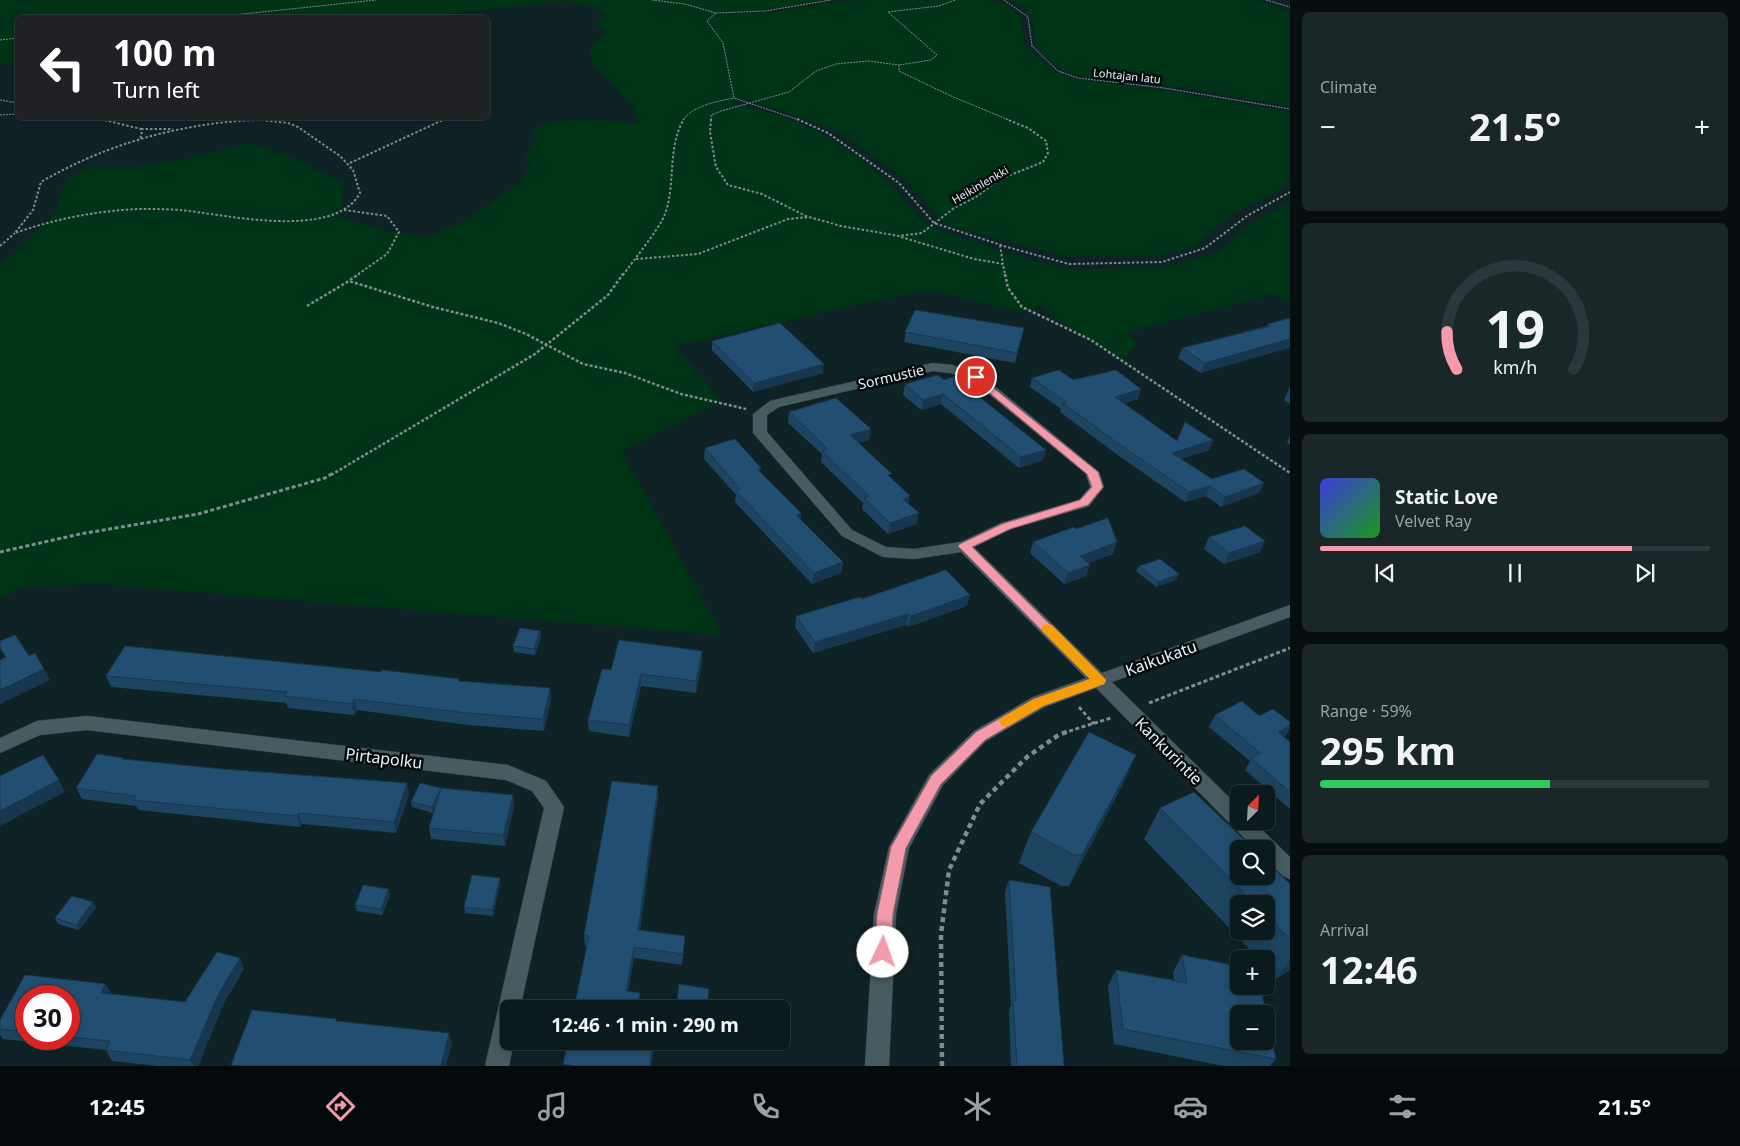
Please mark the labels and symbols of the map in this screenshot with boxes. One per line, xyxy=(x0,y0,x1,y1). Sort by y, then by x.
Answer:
street label: Lohtajan latu xyxy=(1093,64,1162,87)
street label: Heikinlenkki xyxy=(949,162,1011,207)
pin xyxy=(955,356,997,398)
street label: Sormustie xyxy=(856,360,926,393)
street label: Kaikukatu xyxy=(1122,635,1200,681)
street label: Kankurintie xyxy=(1131,713,1207,789)
street label: Pirtapolku xyxy=(344,742,424,774)
north arrow xyxy=(1230,785,1275,830)
position arrow xyxy=(856,925,908,977)
speed limit sign: 30 xyxy=(15,985,80,1050)

